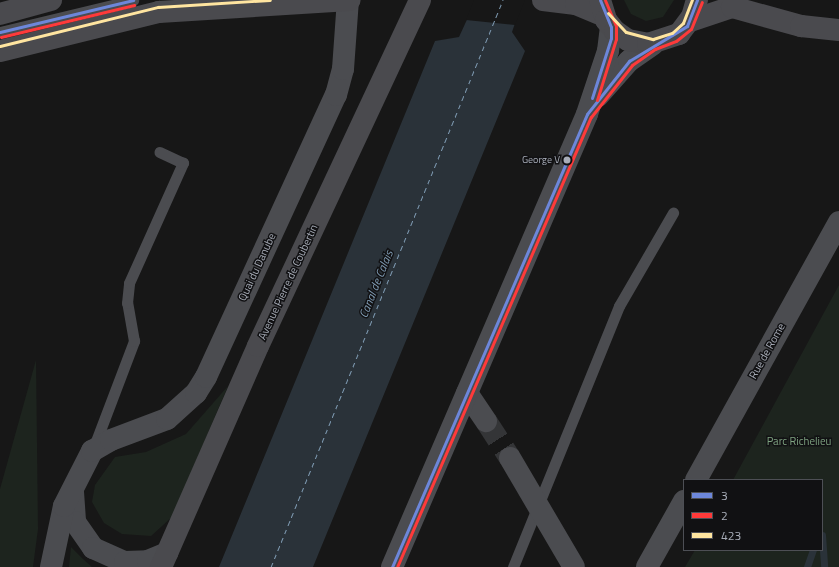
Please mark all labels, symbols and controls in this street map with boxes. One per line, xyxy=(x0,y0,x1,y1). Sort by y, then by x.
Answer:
place label: George V xyxy=(522,154,560,166)
marker: George V xyxy=(562,155,572,165)
street label: Avenue Pierre de Coubertin xyxy=(256,222,320,342)
street label: Quai du Danube xyxy=(236,231,278,303)
water label: Canal de Calais xyxy=(356,248,396,320)
street label: Rue de Rome xyxy=(746,321,788,381)
park label: Parc Richelieu xyxy=(767,434,831,448)
legend xyxy=(683,479,823,551)
text: 3 xyxy=(721,486,728,505)
text: 2 xyxy=(721,506,728,525)
text: 423 xyxy=(721,526,741,545)

